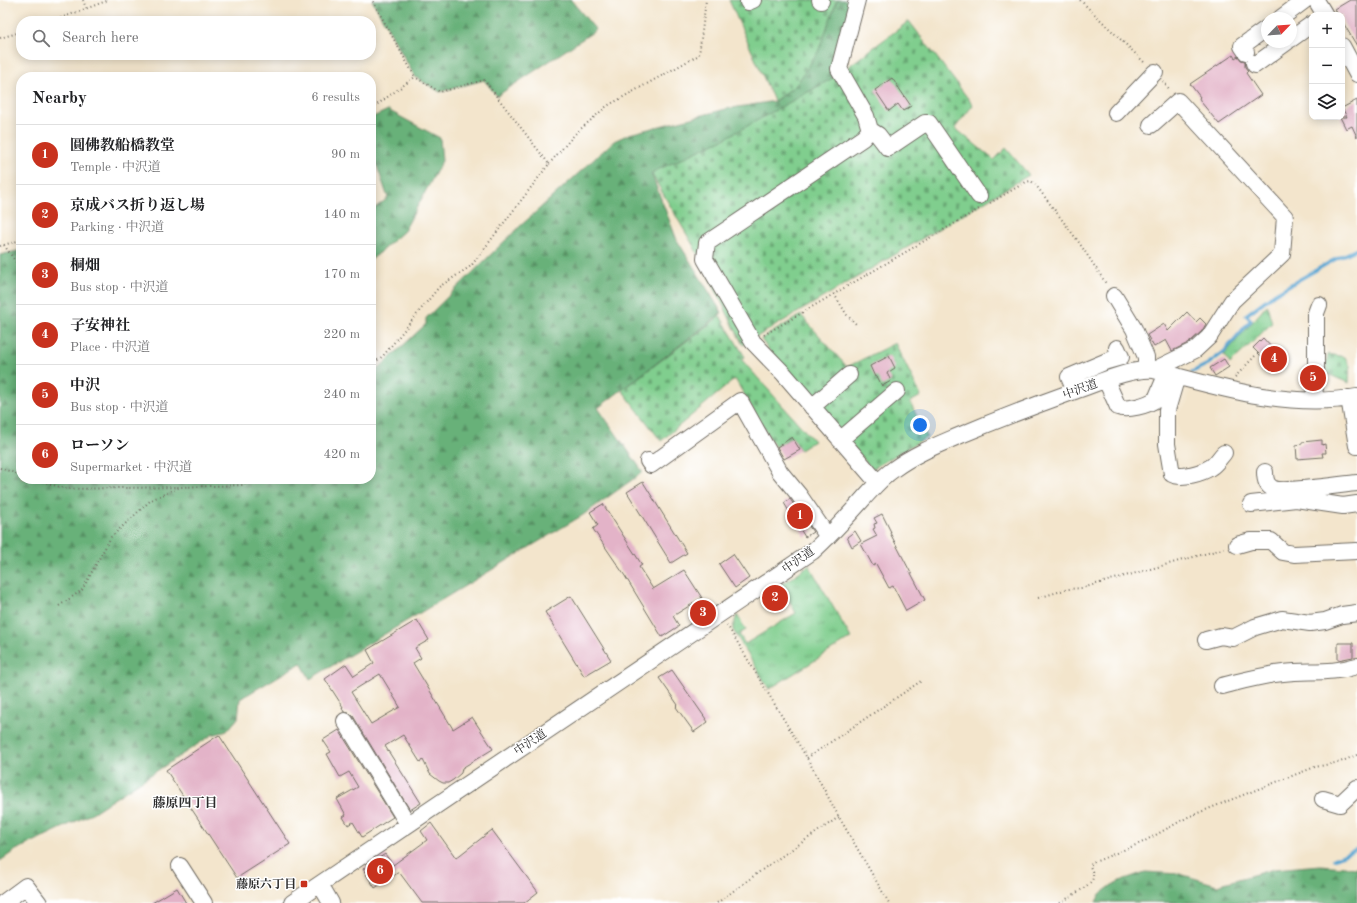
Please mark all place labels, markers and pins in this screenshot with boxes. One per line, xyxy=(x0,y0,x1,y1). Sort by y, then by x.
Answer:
pin: 4 xyxy=(1261,344,1287,374)
pin: 5 xyxy=(1300,363,1326,393)
pin: 1 xyxy=(787,501,813,531)
pin: 2 xyxy=(762,583,788,613)
pin: 3 xyxy=(690,598,716,628)
pin: 6 xyxy=(367,856,393,886)
place label: 藤原六丁目 xyxy=(236,877,296,891)
marker: 藤原六丁目 xyxy=(299,879,309,889)

